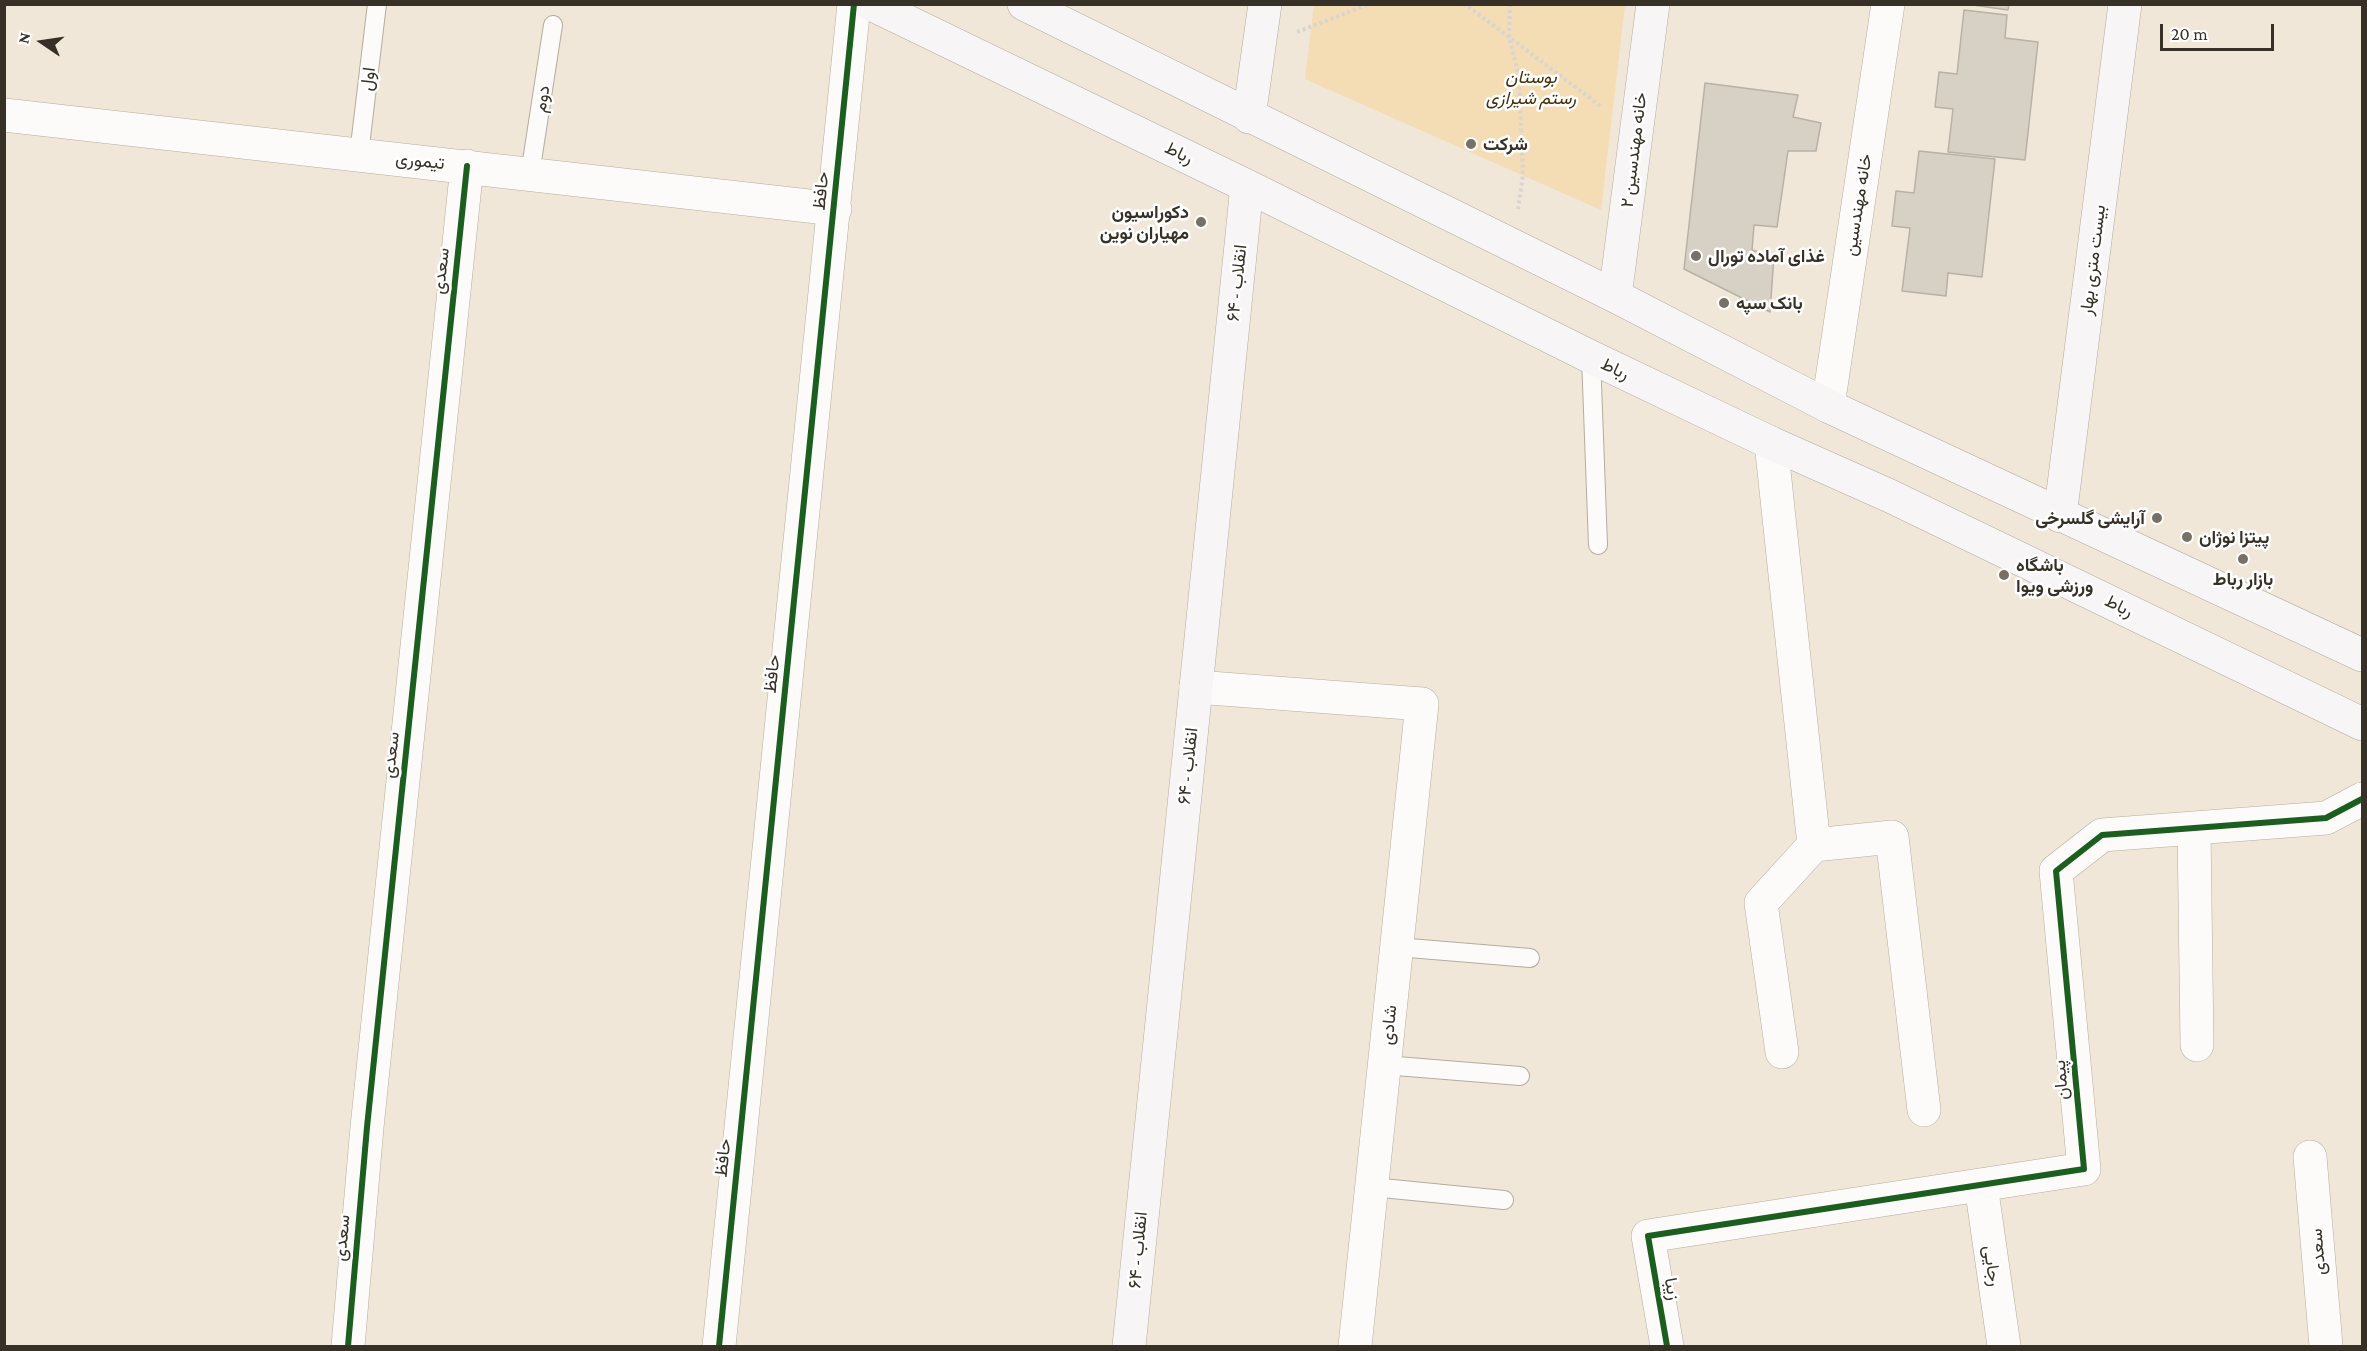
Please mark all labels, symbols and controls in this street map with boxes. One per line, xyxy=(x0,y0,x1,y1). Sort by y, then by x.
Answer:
north arrow xyxy=(12,12,72,72)
scale bar xyxy=(2163,12,2277,50)
text: 20 m xyxy=(2171,24,2208,44)
text: N xyxy=(14,31,33,45)
street label: اول xyxy=(356,66,380,92)
park label: بوستان رستم شیرازی xyxy=(1486,66,1576,109)
street label: دوم xyxy=(529,84,555,114)
street label: خانه مهندسین ۲ xyxy=(1616,91,1652,209)
place label: شرکت xyxy=(1483,133,1528,155)
street label: رباط xyxy=(1161,137,1197,169)
marker: شرکت xyxy=(1464,137,1478,151)
street label: تیموری xyxy=(394,148,446,174)
street label: خانه مهندسین xyxy=(1839,152,1877,258)
street label: حافظ xyxy=(808,171,834,211)
place label: دکوراسیون مهیاران نوین xyxy=(1100,201,1189,244)
street label: بیست متری بهار xyxy=(2075,203,2111,317)
marker: دکوراسیون مهیاران نوین xyxy=(1194,215,1208,229)
street label: انقلاب - ۶۴ xyxy=(1222,243,1252,323)
place label: غذای آماده تورال xyxy=(1708,245,1825,267)
street label: سعدی xyxy=(428,247,454,295)
marker: غذای آماده تورال xyxy=(1689,249,1703,263)
place label: بانک سپه xyxy=(1736,292,1803,314)
marker: بانک سپه xyxy=(1717,296,1731,310)
street label: رباط xyxy=(1597,353,1633,385)
place label: آرایشی گلسرخی xyxy=(2035,507,2145,529)
marker: آرایشی گلسرخی xyxy=(2150,511,2164,525)
place label: پیتزا نوژان xyxy=(2199,526,2269,548)
marker: پیتزا نوژان xyxy=(2180,530,2194,544)
marker: بازار رباط xyxy=(2236,552,2250,566)
place label: باشگاه ورزشی ویوا xyxy=(2016,554,2093,596)
marker: باشگاه ورزشی ویوا xyxy=(1997,568,2011,582)
place label: بازار رباط xyxy=(2213,568,2273,590)
street label: رباط xyxy=(2101,590,2137,622)
street label: حافظ xyxy=(759,654,785,694)
street label: انقلاب - ۶۴ xyxy=(1173,726,1203,806)
street label: سعدی xyxy=(378,731,404,779)
street label: شادی xyxy=(1376,1004,1402,1046)
street label: پیمان xyxy=(2048,1059,2074,1101)
street label: حافظ xyxy=(710,1138,736,1178)
street label: انقلاب - ۶۴ xyxy=(1124,1211,1152,1289)
street label: سعدی xyxy=(329,1214,355,1262)
street label: سعدی xyxy=(2305,1228,2331,1276)
street label: رجایی xyxy=(1978,1244,2006,1288)
street label: زیبا xyxy=(1659,1276,1685,1302)

